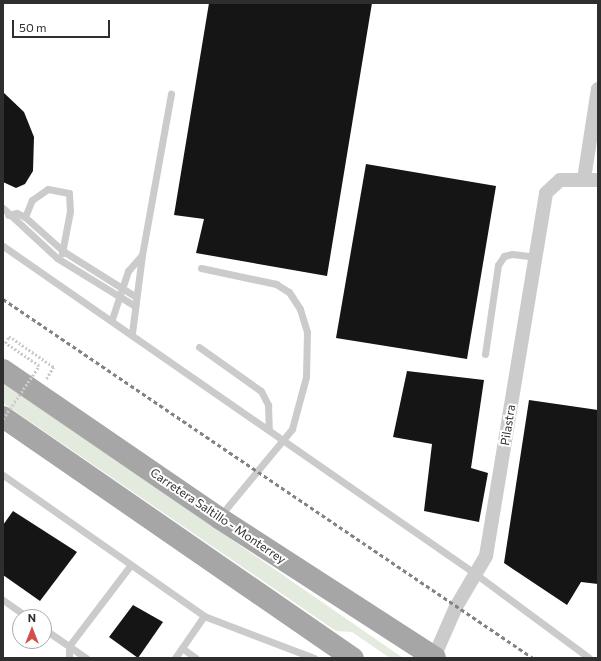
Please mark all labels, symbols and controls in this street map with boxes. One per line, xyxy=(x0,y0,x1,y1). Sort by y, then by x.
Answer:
scale bar xyxy=(14,12,112,38)
text: 50 m xyxy=(19,20,47,34)
street label: Pilastra xyxy=(498,404,518,446)
street label: Carretera Saltillo - Monterrey xyxy=(148,465,288,567)
north arrow xyxy=(12,609,52,649)
text: N xyxy=(28,611,36,624)

